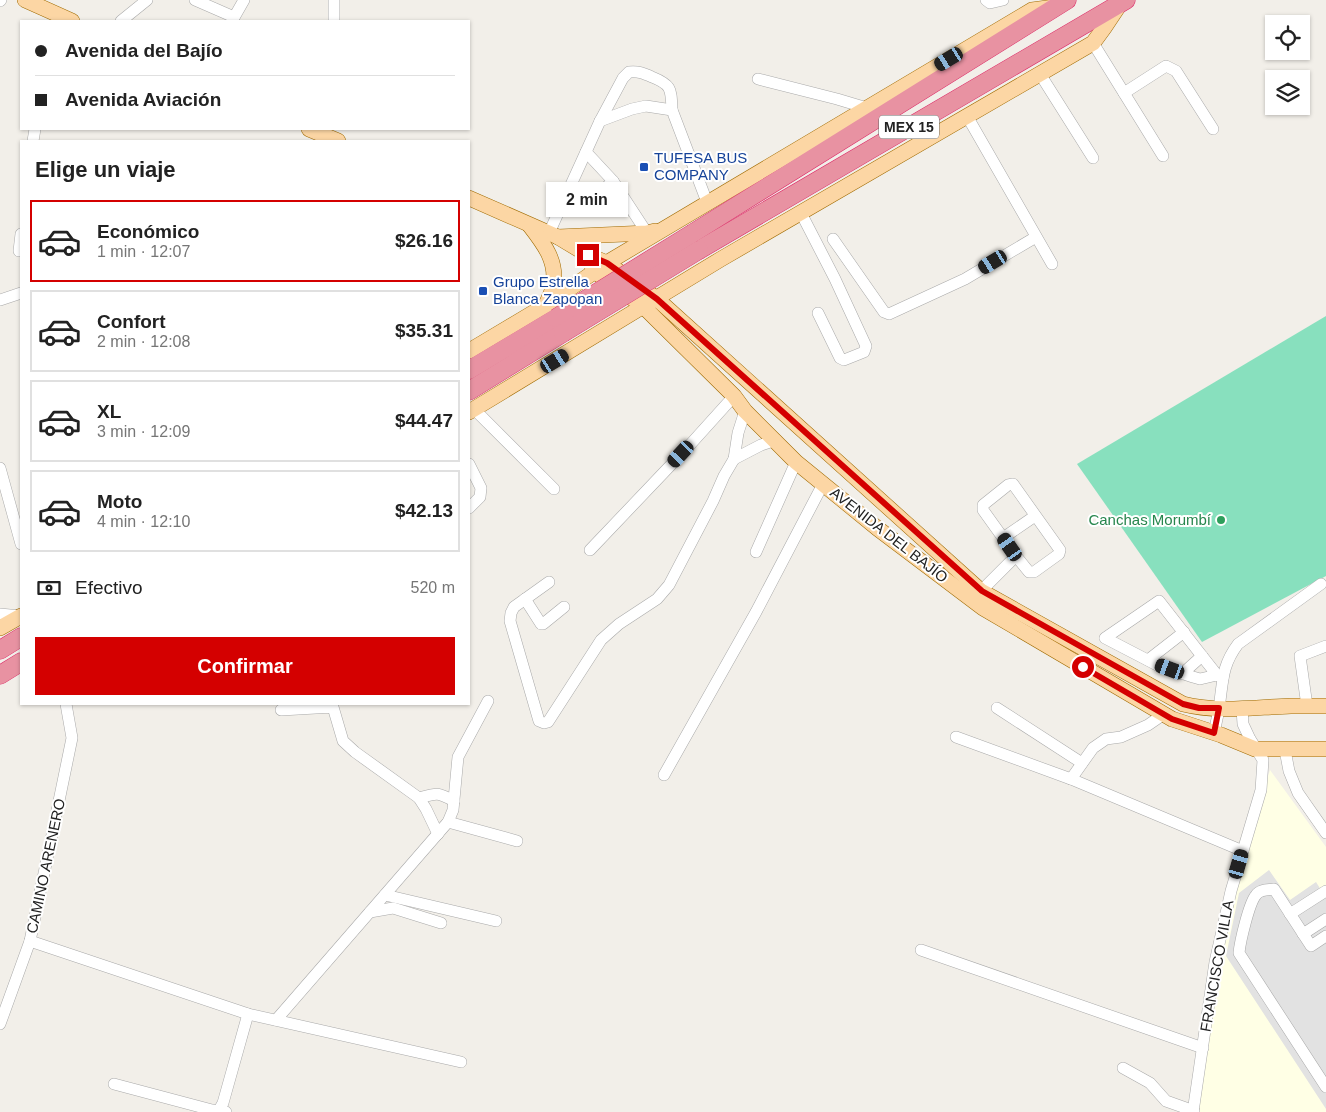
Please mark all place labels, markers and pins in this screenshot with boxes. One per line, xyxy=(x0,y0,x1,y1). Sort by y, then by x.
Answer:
place label: TUFESA BUS COMPANY xyxy=(654,149,747,183)
marker: TUFESA BUS COMPANY xyxy=(638,161,650,173)
place label: Grupo Estrella Blanca Zapopan xyxy=(493,273,602,307)
marker: Grupo Estrella Blanca Zapopan xyxy=(477,285,489,297)
place label: Canchas Morumbí xyxy=(1088,511,1212,528)
marker: Canchas Morumbí xyxy=(1215,514,1227,526)

